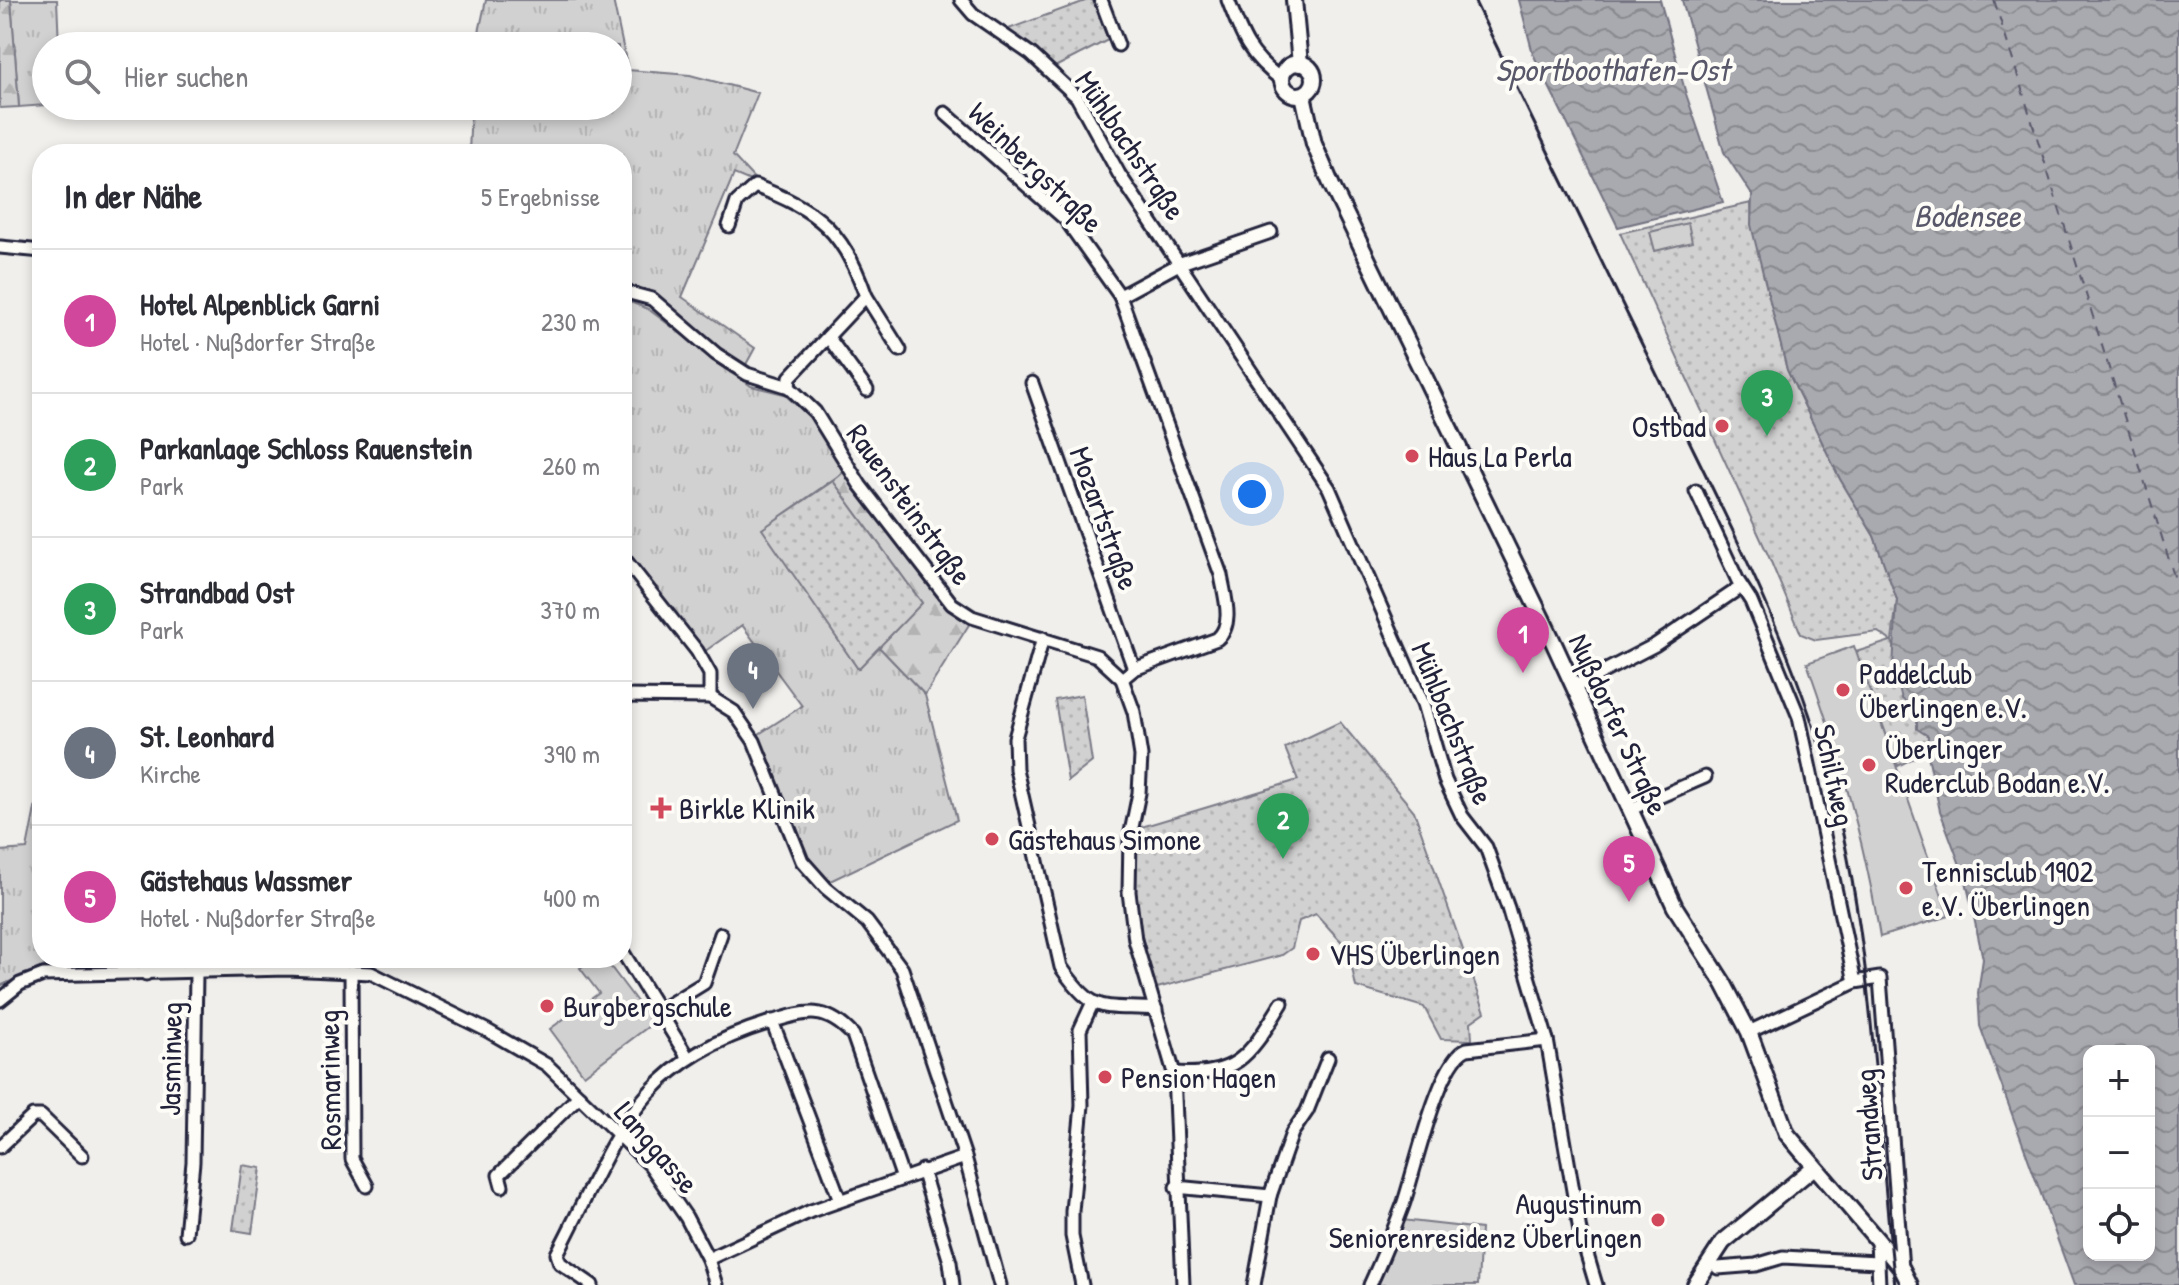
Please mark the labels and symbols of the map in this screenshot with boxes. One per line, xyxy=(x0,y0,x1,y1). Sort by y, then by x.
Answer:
water label: Sportboothafen-Ost xyxy=(1495,48,1734,91)
street label: Mühlbachstraße xyxy=(1066,63,1196,227)
street label: Weinbergstraße xyxy=(960,93,1112,241)
water label: Bodensee xyxy=(1914,194,2022,237)
pin: 3 xyxy=(1741,370,1793,436)
place label: Ostbad xyxy=(1632,406,1706,446)
street label: Rauensteinstraße xyxy=(838,415,982,593)
marker: Ostbad xyxy=(1713,417,1731,435)
place label: Haus La Perla xyxy=(1428,436,1572,476)
street label: Mozartstraße xyxy=(1061,441,1149,595)
marker: Haus La Perla xyxy=(1403,447,1421,465)
your location xyxy=(1232,474,1272,514)
pin: 1 xyxy=(1497,607,1549,673)
street label: Nußdorfer Straße xyxy=(1560,627,1678,821)
street label: Mühlbachstraße xyxy=(1402,636,1504,810)
pin: 4 xyxy=(727,643,779,709)
place label: Paddelclub Überlingen e.V. xyxy=(1859,653,2027,727)
marker: Paddelclub Überlingen e.V. xyxy=(1834,681,1852,699)
street label: Schilfweg xyxy=(1805,721,1865,829)
place label: Überlinger Ruderclub Bodan e.V. xyxy=(1885,728,2110,802)
marker: Überlinger Ruderclub Bodan e.V. xyxy=(1860,756,1878,774)
place label: Birkle Klinik xyxy=(679,788,815,828)
pin: 2 xyxy=(1257,793,1309,859)
marker: Birkle Klinik xyxy=(650,797,672,819)
place label: Gästehaus Simone xyxy=(1008,819,1201,859)
marker: Gästehaus Simone xyxy=(983,830,1001,848)
pin: 5 xyxy=(1603,836,1655,902)
place label: Tennisclub 1902 e.V. Überlingen xyxy=(1922,851,2094,925)
marker: Tennisclub 1902 e.V. Überlingen xyxy=(1897,879,1915,897)
place label: VHS Überlingen xyxy=(1329,934,1500,974)
marker: VHS Überlingen xyxy=(1304,945,1322,963)
place label: Burgbergschule xyxy=(563,986,732,1026)
marker: Burgbergschule xyxy=(538,997,556,1015)
street label: Jasminweg xyxy=(149,1002,191,1116)
street label: Rosmarinweg xyxy=(308,1009,350,1151)
place label: Pension Hagen xyxy=(1121,1057,1276,1097)
marker: Pension Hagen xyxy=(1096,1068,1114,1086)
street label: Strandweg xyxy=(1844,1068,1892,1182)
street label: Langgasse xyxy=(606,1092,708,1202)
place label: Augustinum Seniorenresidenz Überlingen xyxy=(1329,1183,1642,1257)
marker: Augustinum Seniorenresidenz Überlingen xyxy=(1649,1211,1667,1229)

